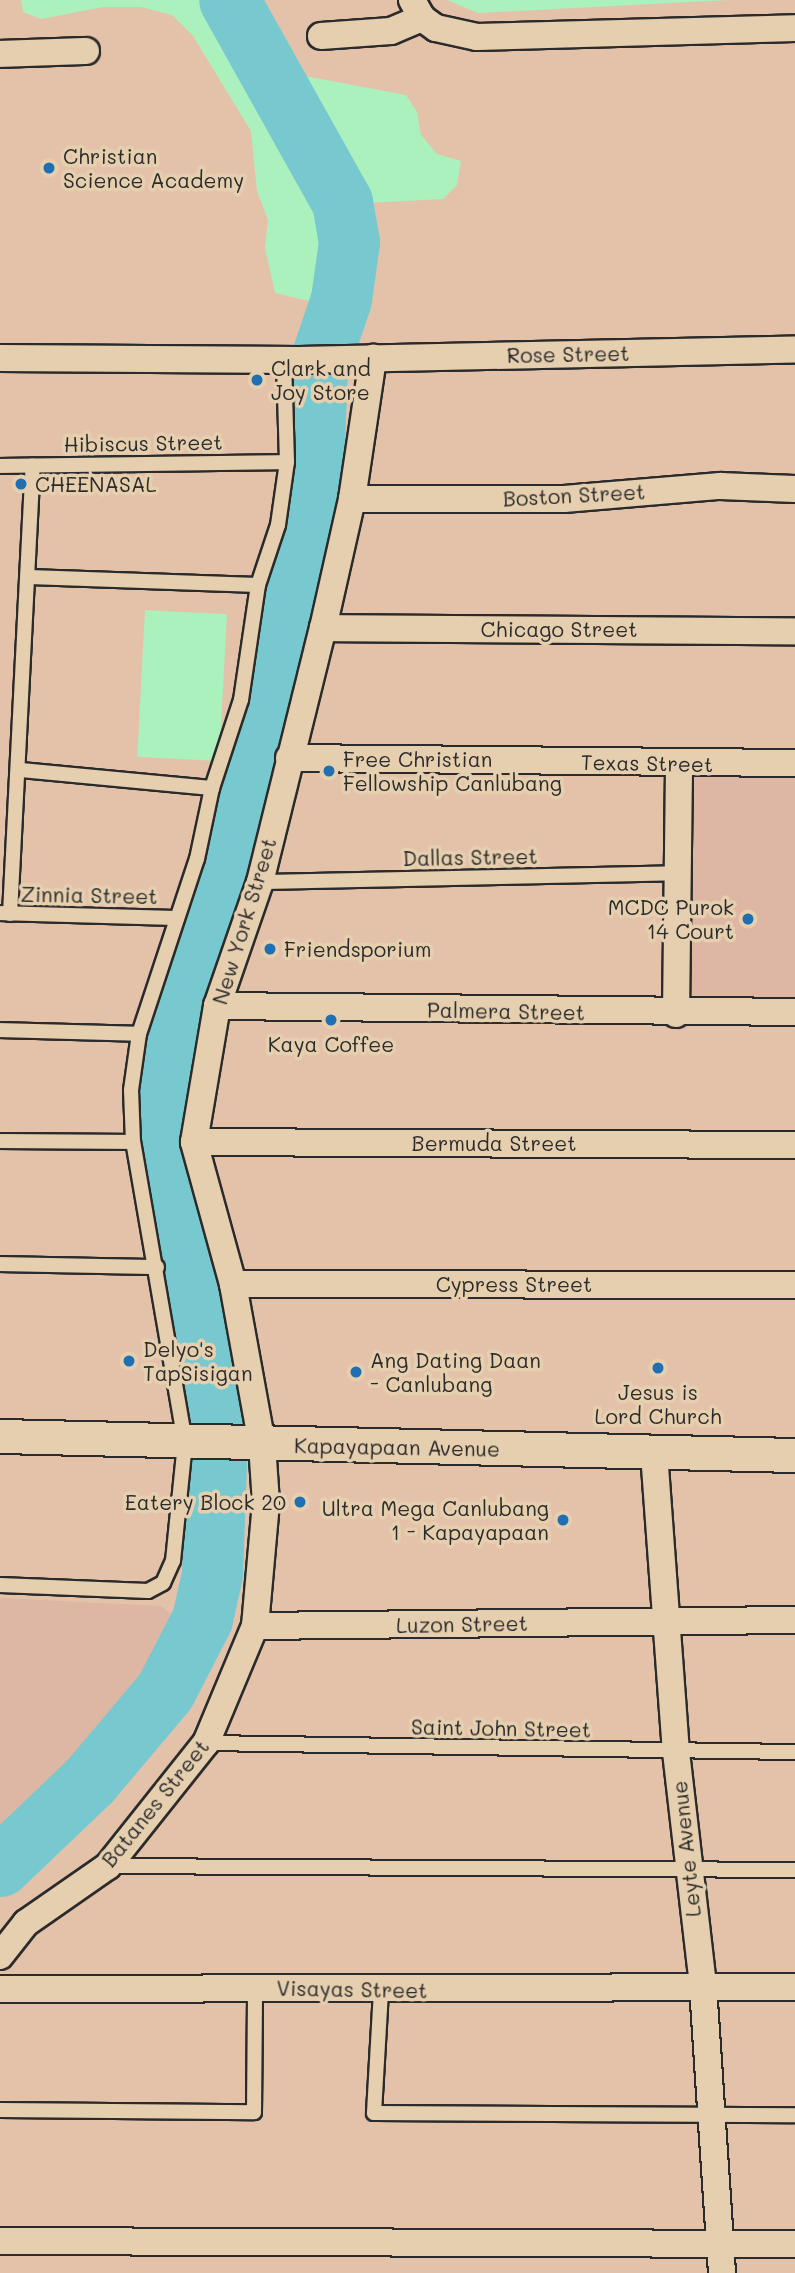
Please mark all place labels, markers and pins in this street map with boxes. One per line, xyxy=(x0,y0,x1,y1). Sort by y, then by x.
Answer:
place label: Christian Science Academy xyxy=(63,143,244,193)
marker: Christian Science Academy xyxy=(41,160,57,176)
place label: Clark and Joy Store xyxy=(271,355,371,405)
marker: Clark and Joy Store xyxy=(249,372,265,388)
place label: CHEENASAL xyxy=(35,471,156,497)
marker: CHEENASAL xyxy=(13,476,29,492)
place label: Free Christian Fellowship Canlubang xyxy=(343,746,562,796)
marker: Free Christian Fellowship Canlubang xyxy=(321,763,337,779)
place label: MCDC Purok 14 Court xyxy=(608,894,734,944)
marker: MCDC Purok 14 Court xyxy=(740,911,756,927)
place label: Friendsporium xyxy=(284,936,431,962)
marker: Friendsporium xyxy=(262,941,278,957)
marker: Kaya Coffee xyxy=(323,1012,339,1028)
place label: Kaya Coffee xyxy=(268,1031,394,1057)
place label: Delyo's TapSisigan xyxy=(143,1336,253,1386)
place label: Ang Dating Daan - Canlubang xyxy=(370,1347,541,1397)
marker: Delyo's TapSisigan xyxy=(121,1353,137,1369)
marker: Jesus is Lord Church xyxy=(650,1360,666,1376)
marker: Ang Dating Daan - Canlubang xyxy=(348,1364,364,1380)
place label: Jesus is Lord Church xyxy=(594,1379,722,1429)
place label: Eatery Block 20 xyxy=(125,1489,286,1515)
marker: Eatery Block 20 xyxy=(292,1494,308,1510)
place label: Ultra Mega Canlubang 1 - Kapayapaan xyxy=(322,1495,549,1545)
marker: Ultra Mega Canlubang 1 - Kapayapaan xyxy=(555,1512,571,1528)

